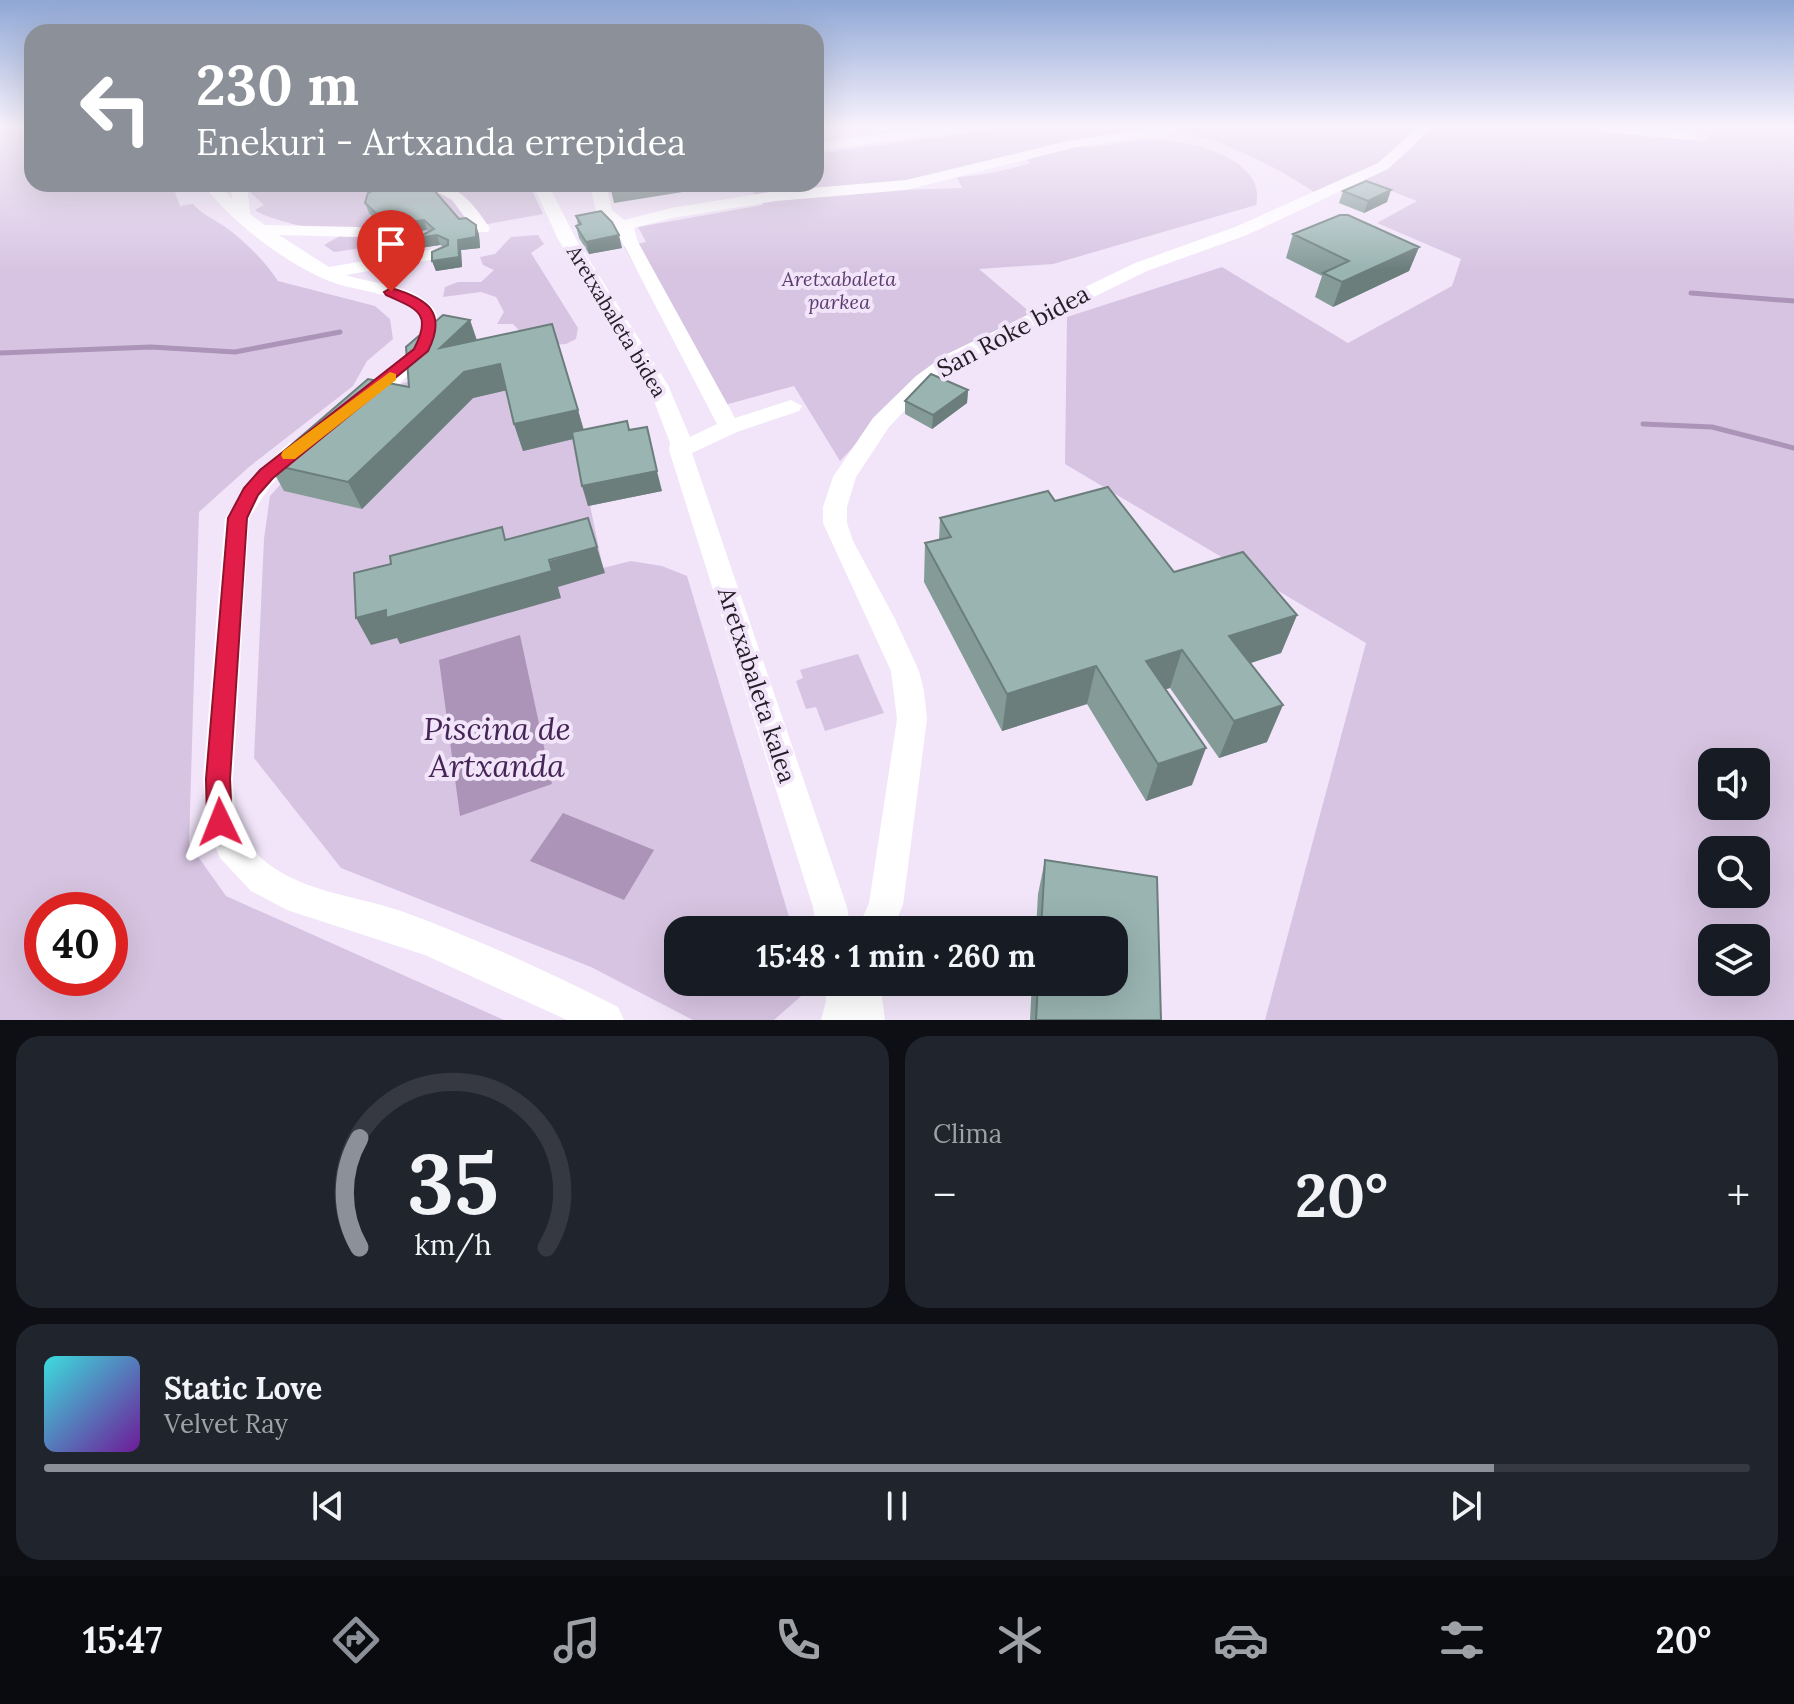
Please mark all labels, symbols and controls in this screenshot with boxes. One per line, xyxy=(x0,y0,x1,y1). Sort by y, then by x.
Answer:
text: 230 m xyxy=(196,49,359,120)
icon: left xyxy=(64,56,168,160)
text: Enekuri - Artxanda errepidea xyxy=(196,119,686,165)
pin xyxy=(357,210,425,292)
icon: arrive xyxy=(369,222,413,266)
street label: Aretxabaleta bidea xyxy=(561,240,672,401)
park label: Aretxabaleta parkea xyxy=(781,266,896,314)
street label: San Roke bidea xyxy=(931,278,1095,384)
street label: Aretxabaleta kalea xyxy=(710,582,803,787)
water label: Piscina de Artxanda xyxy=(423,708,571,786)
map controls xyxy=(1698,748,1770,996)
button: sound xyxy=(1698,748,1770,820)
position arrow xyxy=(178,780,262,864)
button: search xyxy=(1698,836,1770,908)
speed limit sign: 40 xyxy=(24,892,128,996)
button: layers xyxy=(1698,924,1770,996)
text: 15:48 · 1 min · 260 m xyxy=(757,937,1036,975)
text: Clima xyxy=(933,1117,1002,1150)
text: 35 xyxy=(407,1130,498,1237)
text: 20° xyxy=(1295,1157,1388,1233)
text: − xyxy=(933,1167,956,1223)
text: + xyxy=(1727,1167,1750,1223)
text: km/h xyxy=(414,1226,491,1263)
text: Static Love xyxy=(164,1369,322,1407)
text: Velvet Ray xyxy=(164,1407,288,1440)
icon: previous xyxy=(306,1484,350,1528)
icon: pause xyxy=(875,1484,919,1528)
icon: next xyxy=(1444,1484,1488,1528)
icon: directions xyxy=(328,1612,384,1668)
icon: music xyxy=(549,1612,605,1668)
icon: phone xyxy=(770,1612,826,1668)
icon: climate xyxy=(992,1612,1048,1668)
icon: car xyxy=(1213,1612,1269,1668)
icon: filters xyxy=(1434,1612,1490,1668)
text: 15:47 xyxy=(83,1617,162,1663)
text: 20° xyxy=(1655,1617,1711,1663)

